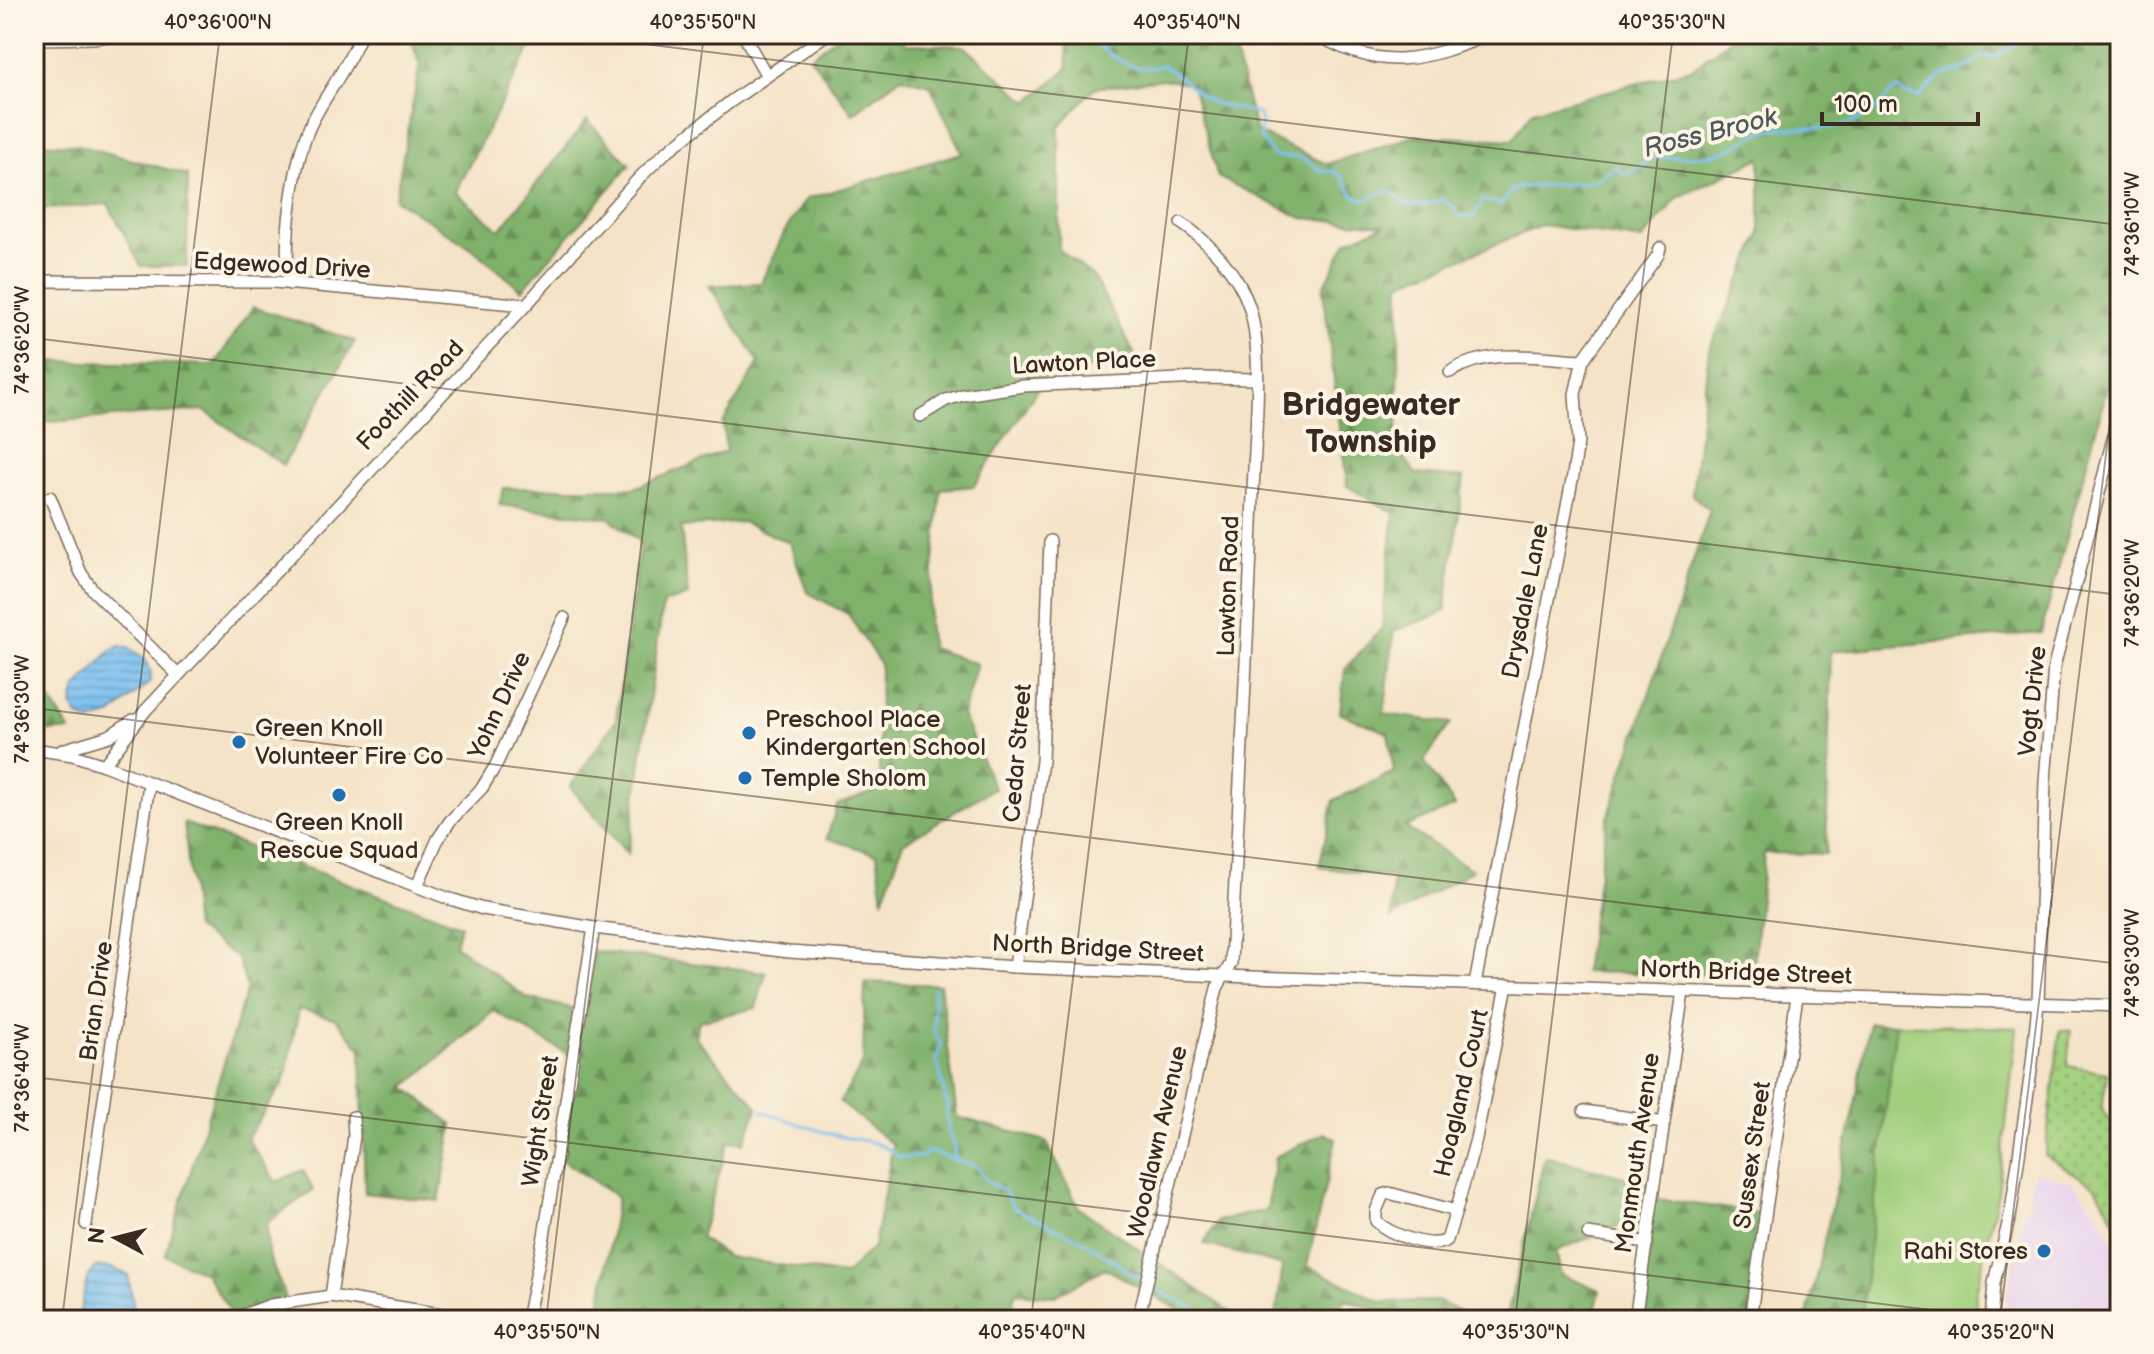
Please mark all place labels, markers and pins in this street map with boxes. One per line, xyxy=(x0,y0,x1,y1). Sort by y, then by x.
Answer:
place label: Preschool Place Kindergarten School xyxy=(765,705,986,762)
place label: Green Knoll Volunteer Fire Co xyxy=(255,714,444,771)
marker: Preschool Place Kindergarten School xyxy=(740,724,758,742)
marker: Green Knoll Volunteer Fire Co xyxy=(230,733,248,751)
place label: Temple Sholom xyxy=(761,764,926,793)
marker: Temple Sholom xyxy=(736,769,754,787)
marker: Green Knoll Rescue Squad xyxy=(330,786,348,804)
place label: Green Knoll Rescue Squad xyxy=(260,808,418,865)
place label: Rahi Stores xyxy=(1903,1237,2028,1266)
marker: Rahi Stores xyxy=(2035,1242,2053,1260)

